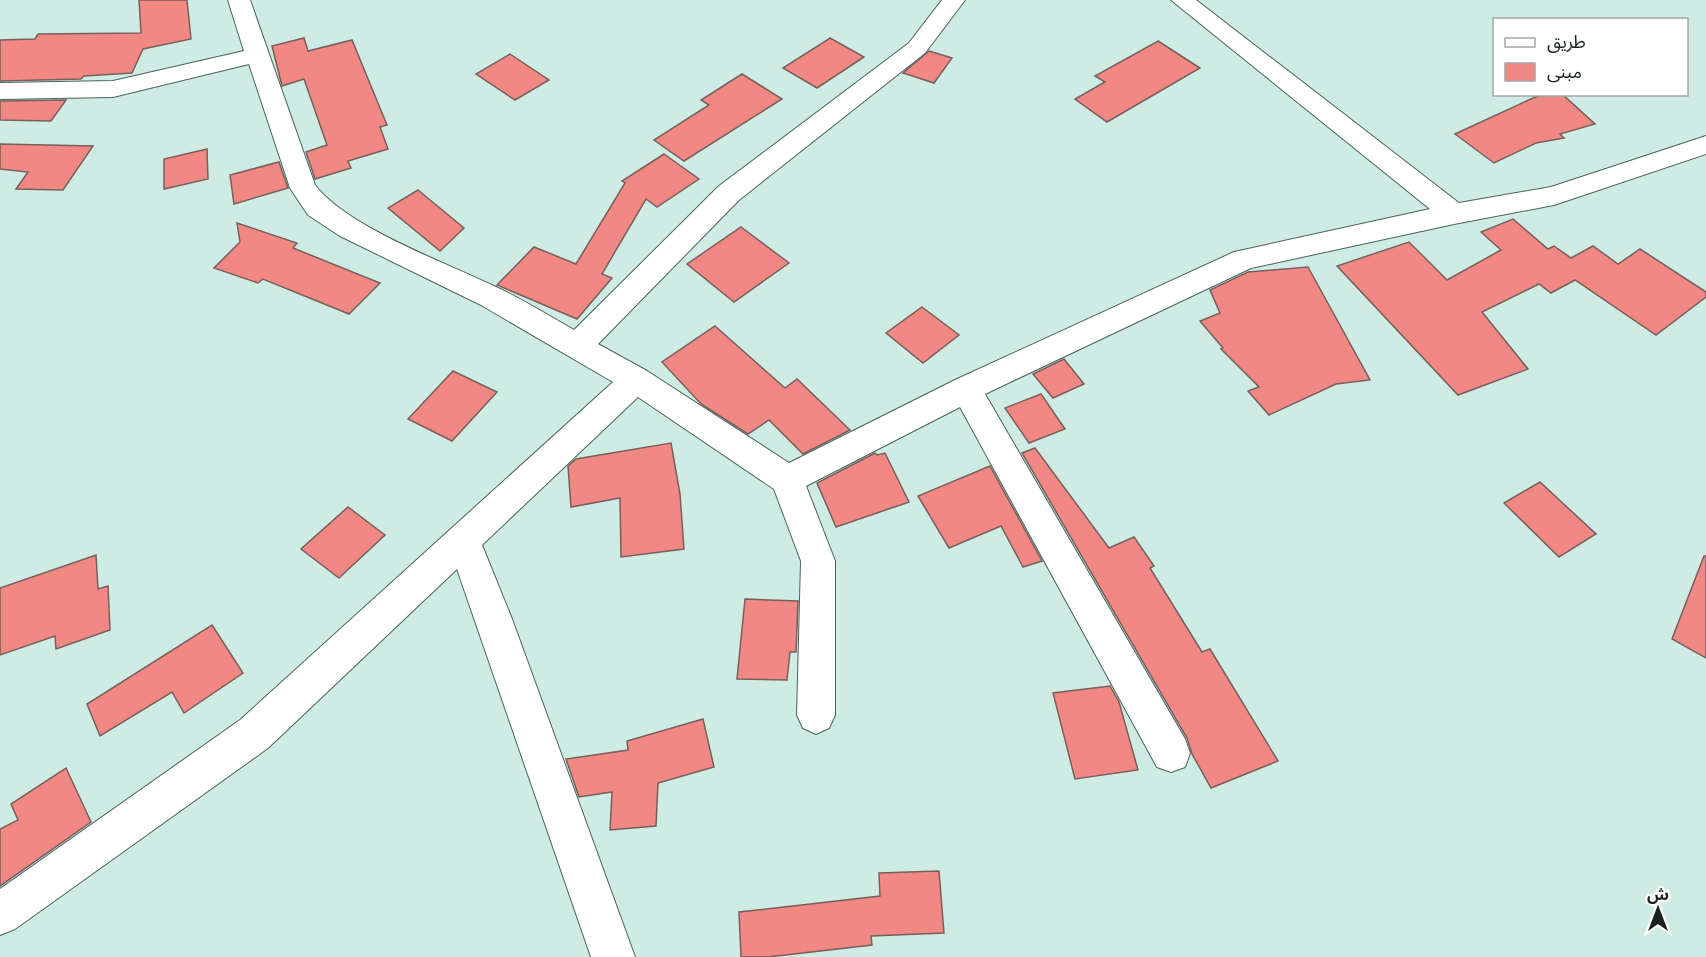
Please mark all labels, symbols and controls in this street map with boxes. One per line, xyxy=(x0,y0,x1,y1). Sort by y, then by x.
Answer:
legend xyxy=(1493,18,1688,96)
text: طريق xyxy=(1547,30,1586,53)
text: مبنى xyxy=(1547,60,1582,83)
north arrow xyxy=(1628,879,1688,939)
text: ش xyxy=(1647,884,1669,904)

